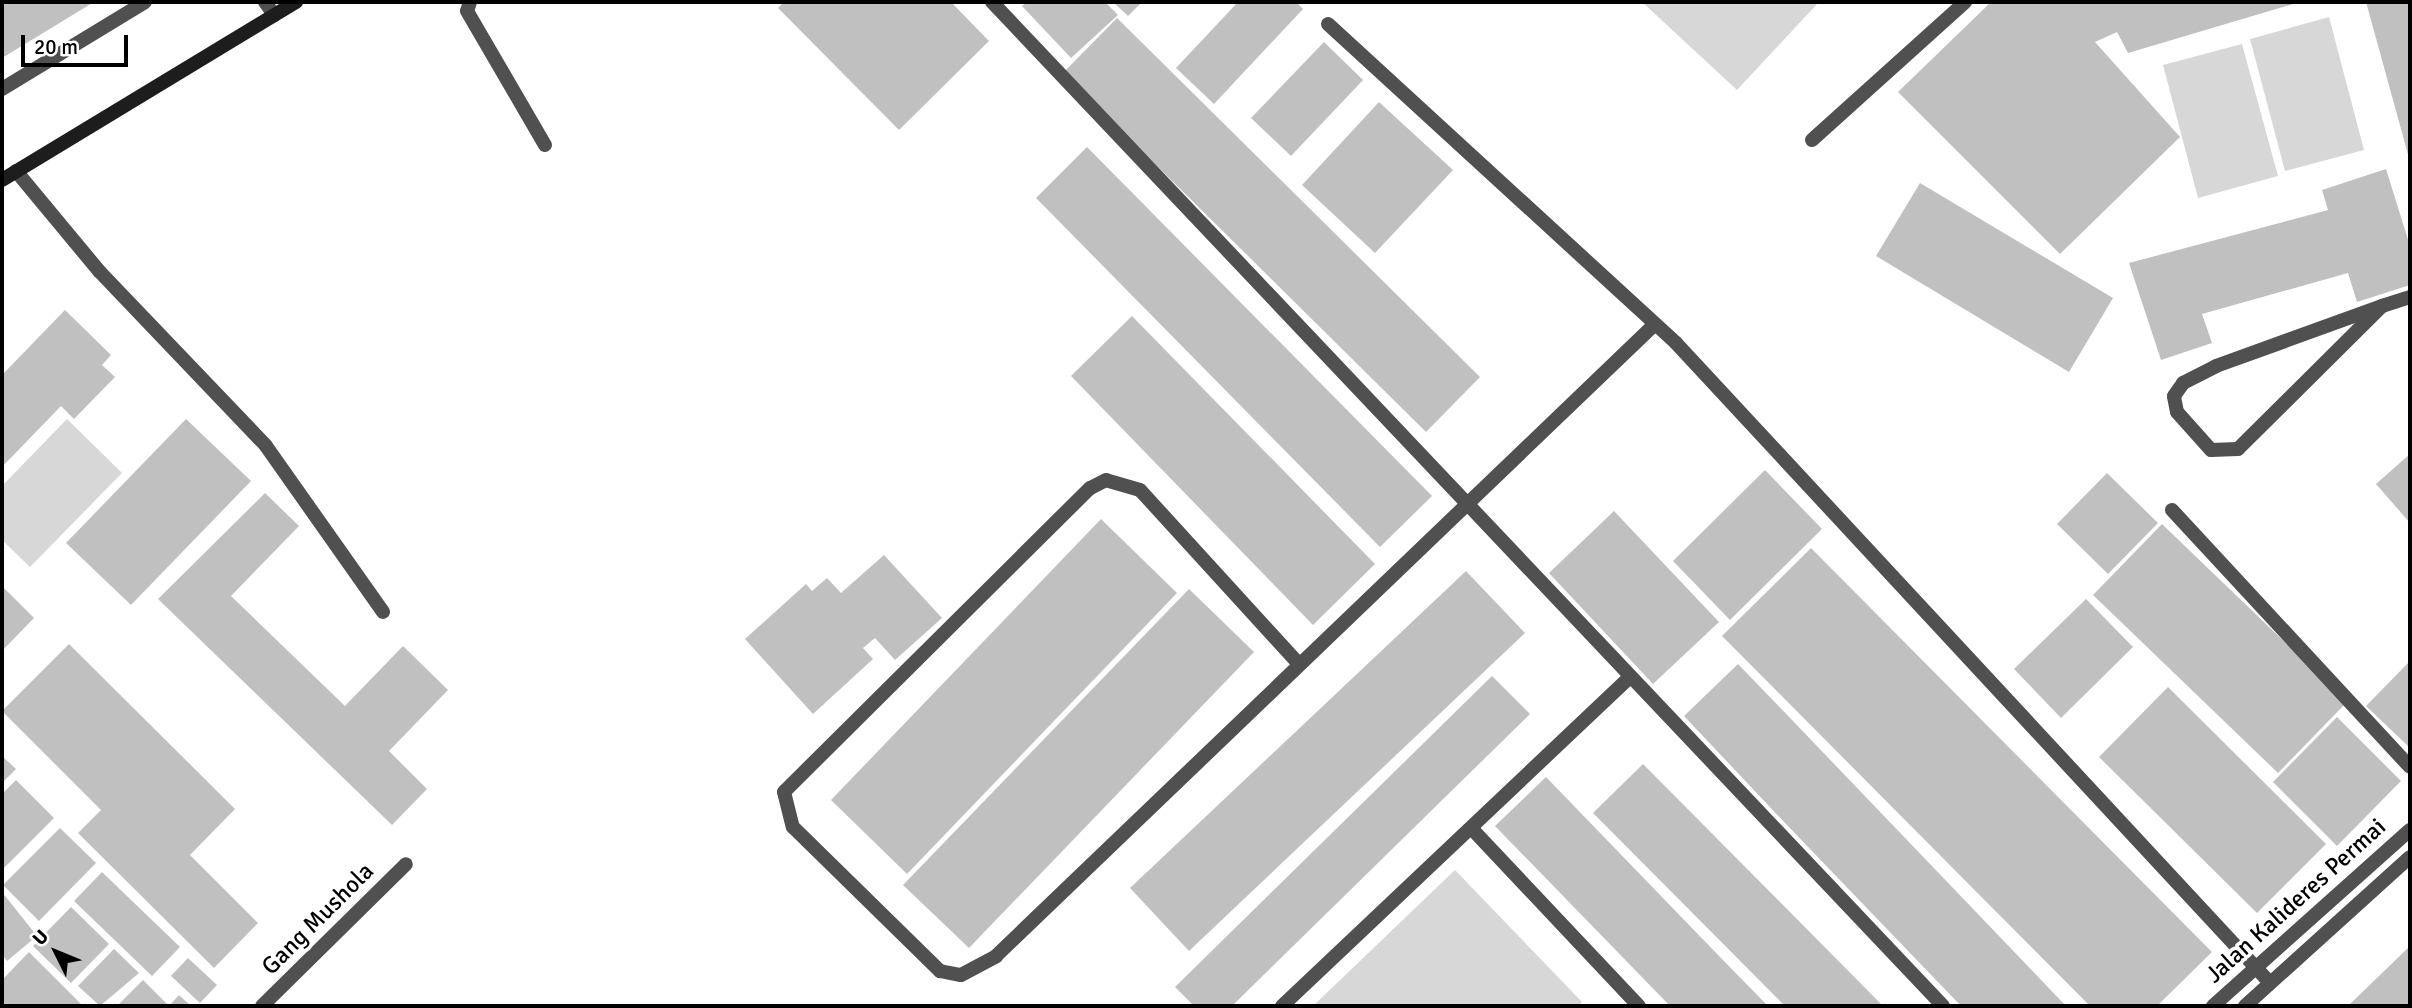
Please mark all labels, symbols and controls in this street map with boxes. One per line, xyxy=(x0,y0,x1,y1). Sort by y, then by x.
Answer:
scale bar xyxy=(24,21,131,65)
text: 20 m xyxy=(34,34,78,60)
street label: Jalan Kalideres Permai xyxy=(2200,813,2392,989)
street label: Gang Mushola xyxy=(256,857,380,981)
north arrow xyxy=(21,917,91,987)
text: U xyxy=(27,925,54,951)

